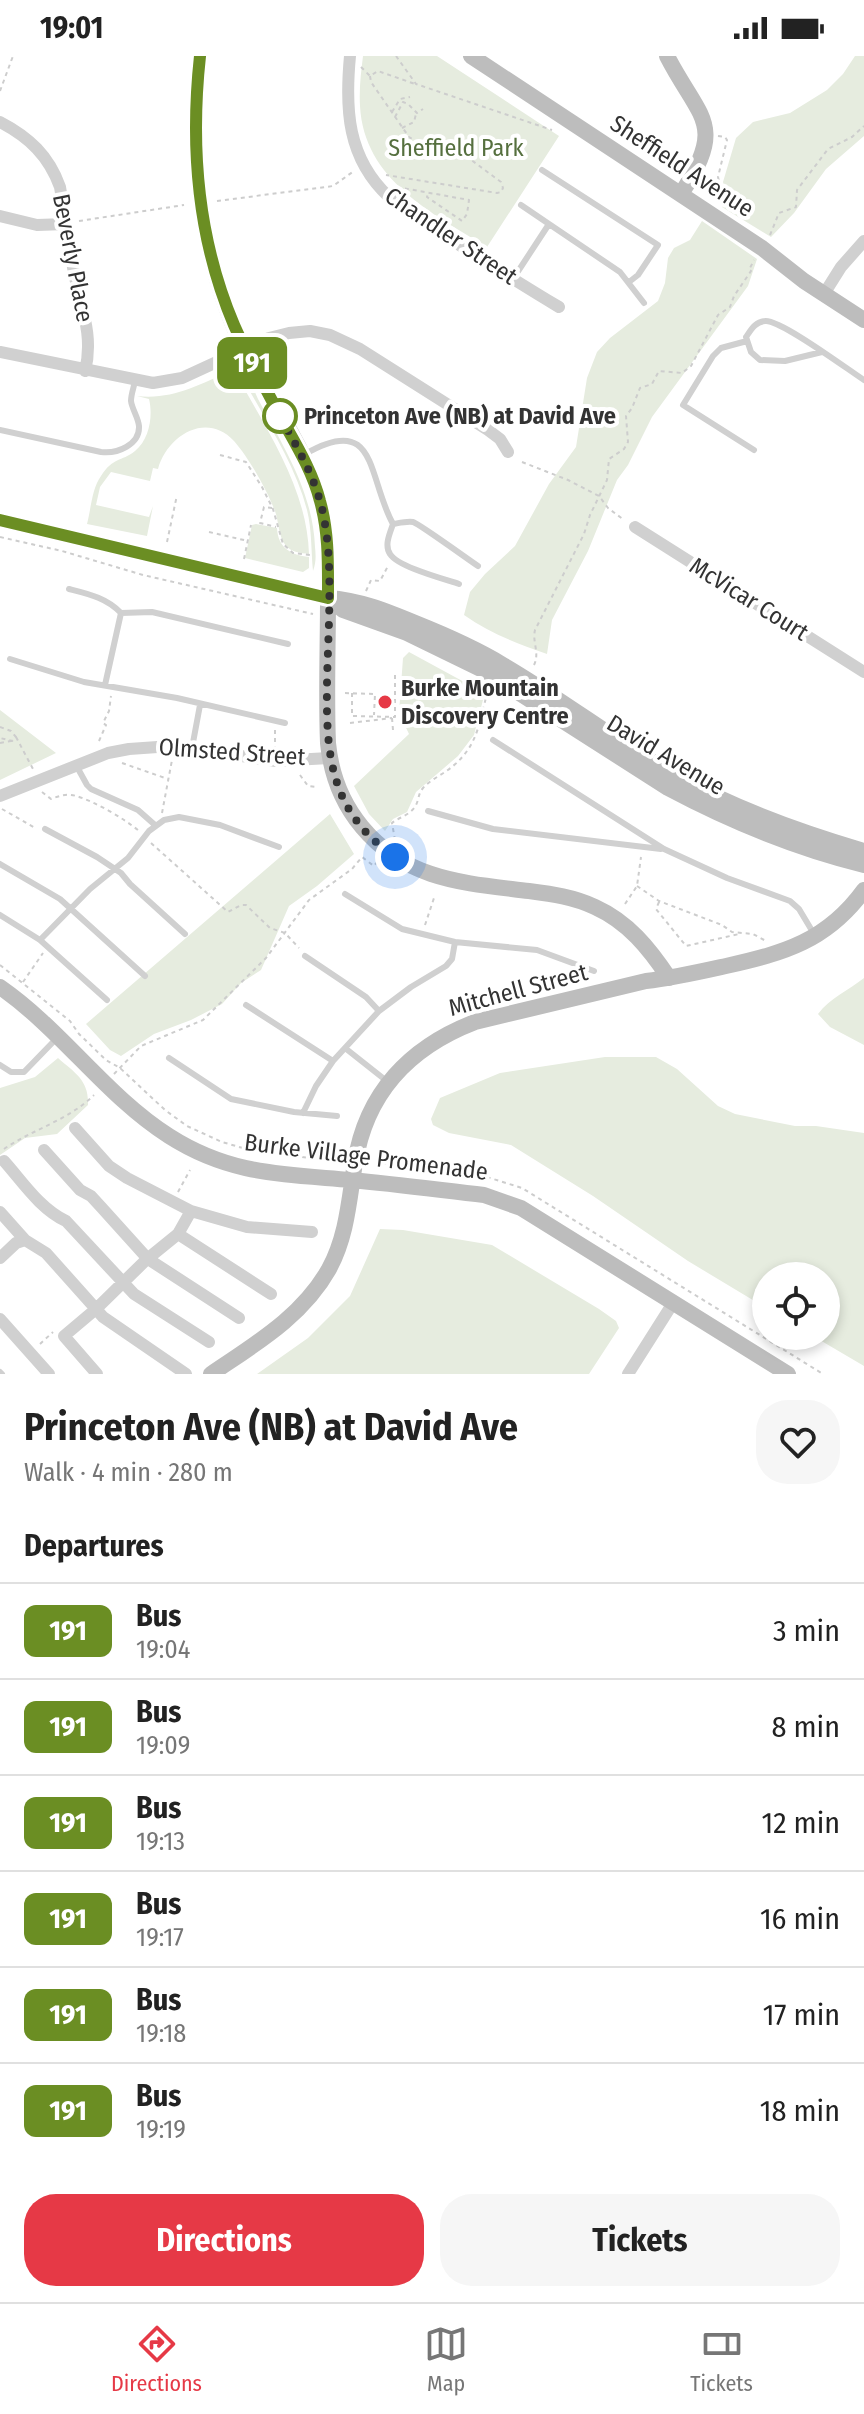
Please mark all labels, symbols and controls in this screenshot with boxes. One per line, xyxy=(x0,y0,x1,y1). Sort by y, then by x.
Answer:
text: 19:01 xyxy=(40,10,103,46)
street label: Sheffield Avenue xyxy=(605,109,759,223)
park label: Sheffield Park xyxy=(388,134,525,162)
street label: Chandler Street xyxy=(380,182,522,290)
street label: Beverly Place xyxy=(47,191,99,325)
line badge: 191 xyxy=(206,337,298,389)
text: 191 xyxy=(233,346,271,379)
marker: Princeton Ave (NB) at David Ave xyxy=(263,399,297,433)
place label: Princeton Ave (NB) at David Ave xyxy=(304,402,616,430)
street label: McVicar Court xyxy=(685,551,814,647)
place label: Burke Mountain Discovery Centre xyxy=(401,674,569,730)
marker: Burke Mountain Discovery Centre xyxy=(376,693,394,711)
street label: David Avenue xyxy=(602,709,730,801)
street label: Olmsted Street xyxy=(158,733,306,771)
your location xyxy=(375,837,415,877)
street label: Mitchell Street xyxy=(445,958,591,1022)
street label: Burke Village Promenade xyxy=(243,1128,489,1186)
map controls xyxy=(752,1262,840,1350)
button: locate xyxy=(752,1262,840,1350)
button: heart xyxy=(756,1400,840,1484)
text: Princeton Ave (NB) at David Ave xyxy=(24,1404,518,1450)
text: Walk · 4 min · 280 m xyxy=(24,1457,233,1488)
text: Departures xyxy=(24,1528,164,1564)
text: Bus xyxy=(136,1598,181,1634)
text: 3 min xyxy=(773,1613,840,1649)
text: 191 xyxy=(49,1614,87,1647)
text: 19:04 xyxy=(136,1634,190,1665)
text: Bus xyxy=(136,1694,181,1730)
text: 8 min xyxy=(772,1709,840,1745)
text: 191 xyxy=(49,1710,87,1743)
text: 19:09 xyxy=(136,1730,190,1761)
text: Bus xyxy=(136,1790,181,1826)
text: 12 min xyxy=(762,1805,840,1841)
text: 191 xyxy=(49,1806,87,1839)
text: 19:13 xyxy=(136,1826,185,1857)
text: Bus xyxy=(136,1886,181,1922)
text: 16 min xyxy=(760,1901,840,1937)
text: 191 xyxy=(49,1902,87,1935)
text: 19:17 xyxy=(136,1922,184,1953)
text: Bus xyxy=(136,1982,181,2018)
text: 17 min xyxy=(763,1997,840,2033)
text: 191 xyxy=(49,1998,87,2031)
text: 19:18 xyxy=(136,2018,186,2049)
text: Bus xyxy=(136,2078,181,2114)
text: 18 min xyxy=(760,2093,840,2129)
text: 191 xyxy=(49,2094,87,2127)
text: 19:19 xyxy=(136,2114,186,2145)
button: Directions xyxy=(24,2194,424,2286)
button: Tickets xyxy=(440,2194,840,2286)
tab: Directions xyxy=(111,2322,202,2397)
tab: Map xyxy=(424,2322,468,2397)
tab: Tickets xyxy=(690,2322,753,2397)

